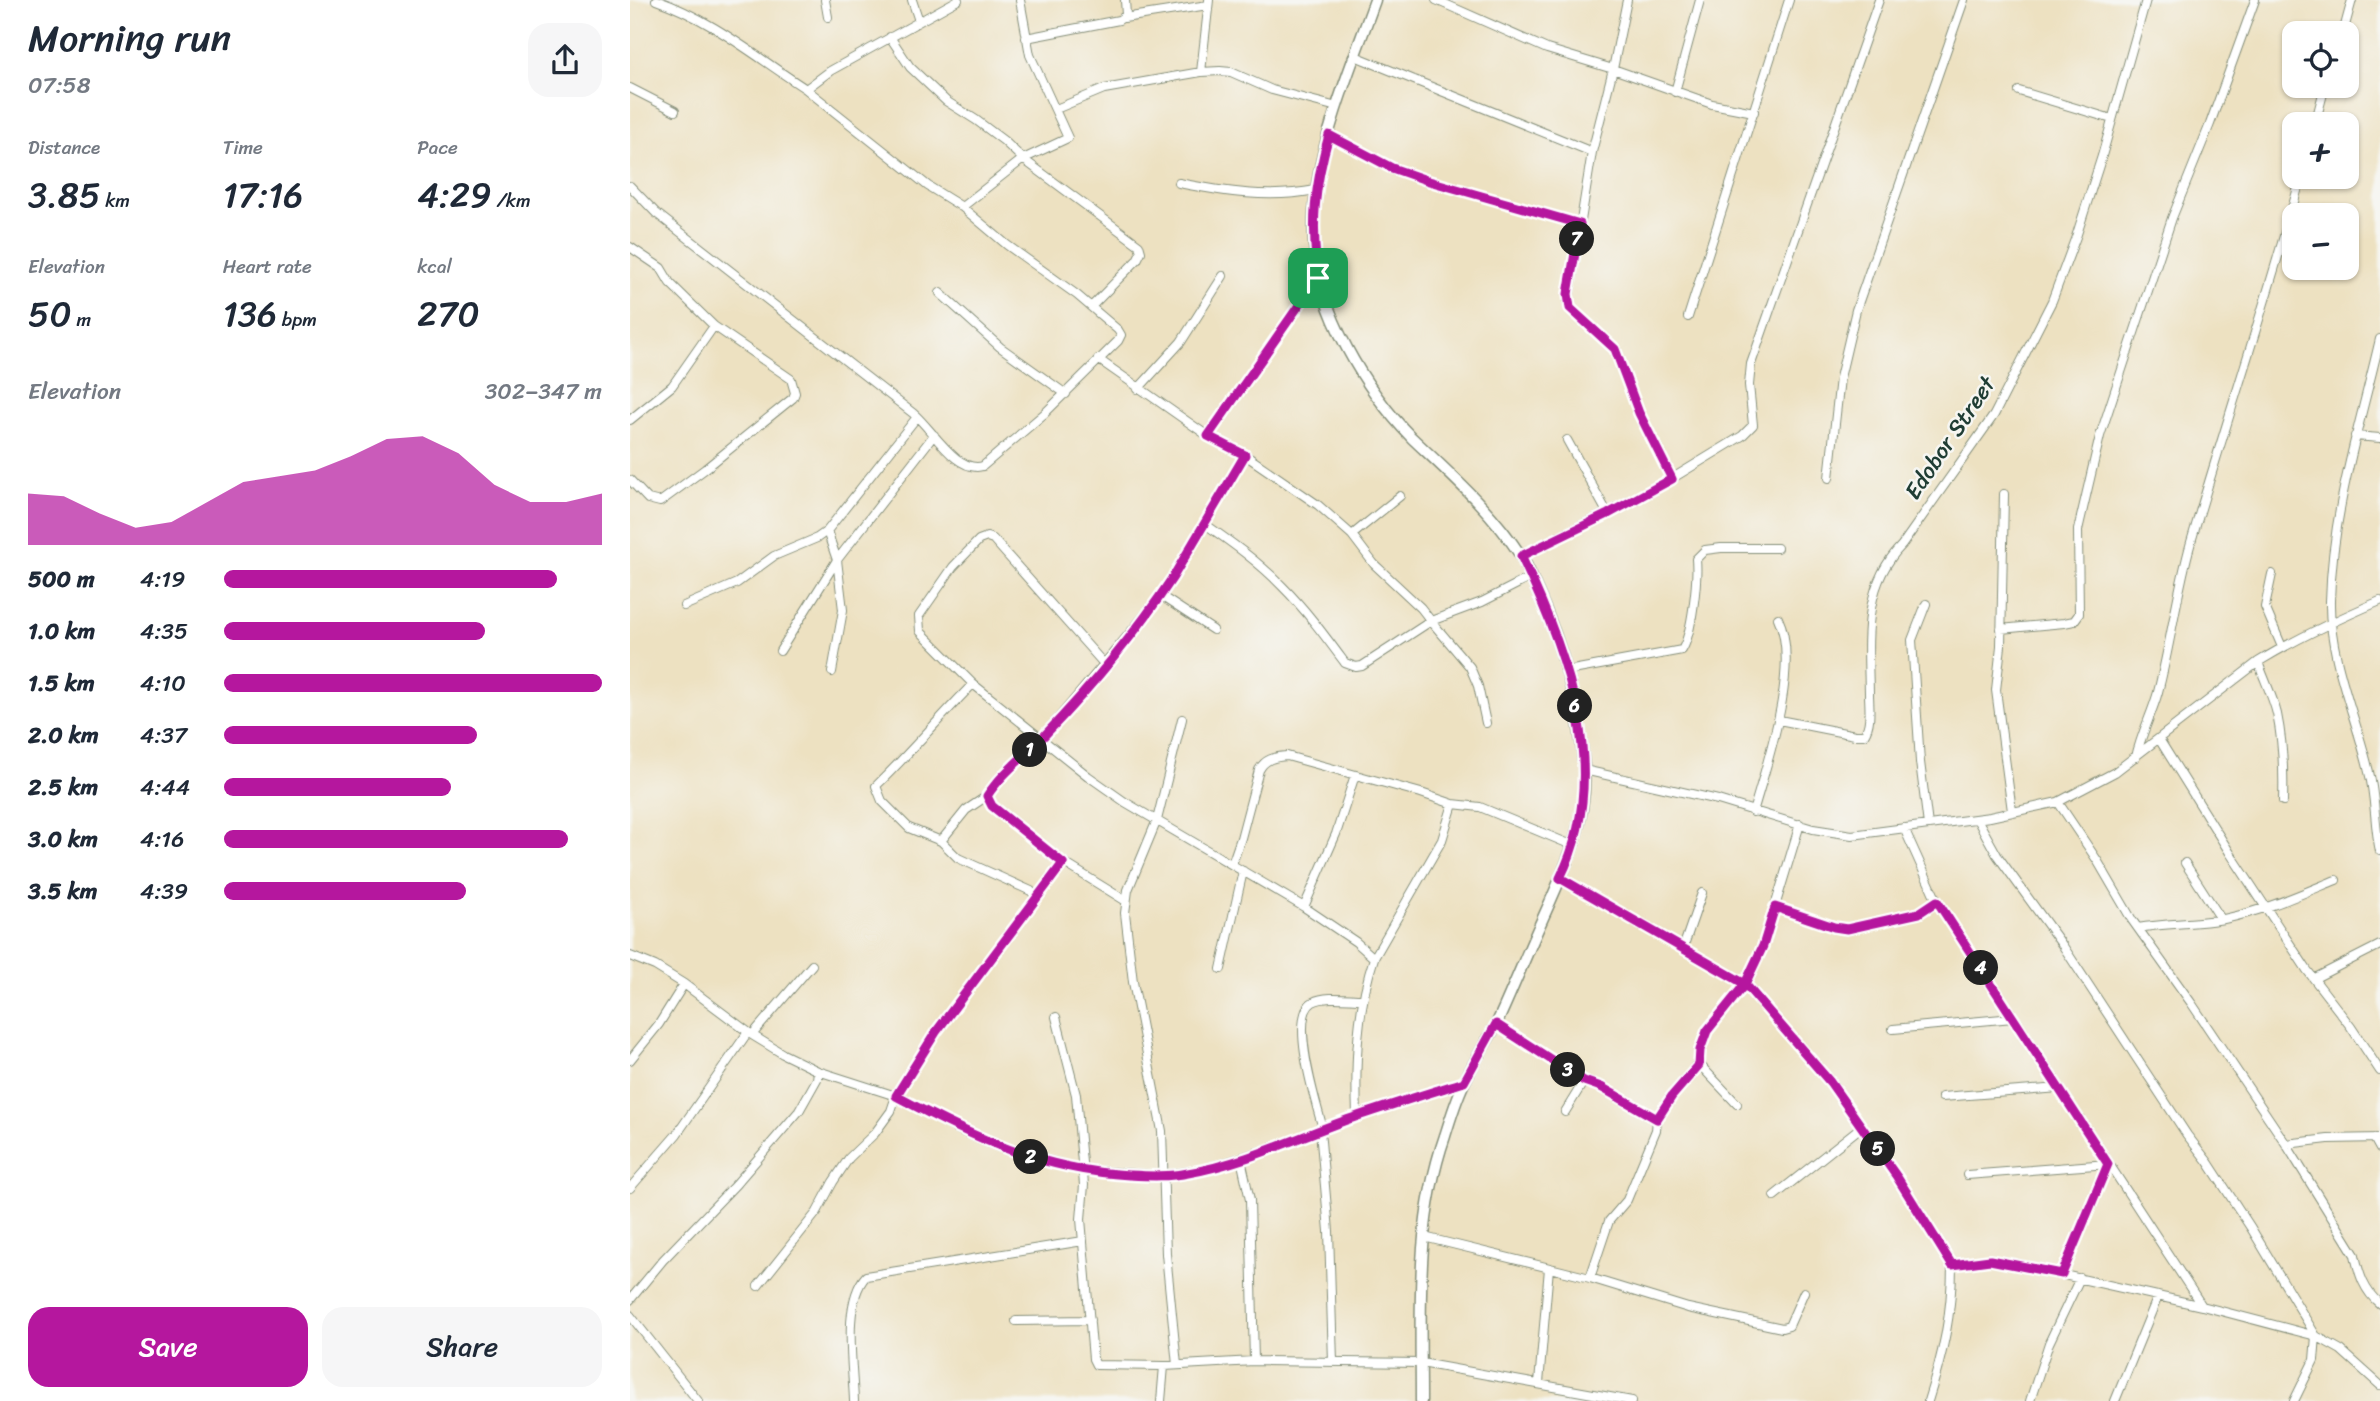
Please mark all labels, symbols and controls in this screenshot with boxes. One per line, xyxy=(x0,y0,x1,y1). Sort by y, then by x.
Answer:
text: Morning run xyxy=(28,5,231,72)
map controls xyxy=(2282,21,2359,280)
button: locate xyxy=(2282,21,2359,98)
button: share xyxy=(528,23,602,97)
text: 07:58 xyxy=(28,65,91,106)
button: + xyxy=(2282,112,2359,189)
text: Distance xyxy=(28,131,100,164)
text: Time xyxy=(223,131,263,164)
text: Pace xyxy=(417,131,458,164)
text: 3.85 xyxy=(28,164,100,226)
text: 17:16 xyxy=(223,164,303,226)
text: 4:29 xyxy=(417,164,491,226)
text: km xyxy=(100,184,130,217)
text: /km xyxy=(491,184,531,217)
button: − xyxy=(2282,203,2359,280)
pin: 7 xyxy=(1560,222,1594,256)
text: 7 xyxy=(1571,222,1582,255)
pin xyxy=(1288,248,1348,308)
text: Elevation xyxy=(28,250,105,283)
text: Heart rate xyxy=(223,250,312,283)
text: kcal xyxy=(417,250,452,283)
icon: arrive xyxy=(1299,259,1337,297)
text: 50 xyxy=(28,283,72,345)
text: 136 xyxy=(223,283,277,345)
text: 270 xyxy=(417,283,480,345)
text: m xyxy=(72,303,91,336)
text: bpm xyxy=(277,303,317,336)
street label: Edobor Street xyxy=(1893,366,2008,508)
text: Elevation xyxy=(28,371,121,412)
text: 302–347 m xyxy=(485,371,602,412)
text: 500 m xyxy=(28,559,95,600)
text: 4:19 xyxy=(140,559,185,600)
text: 1.0 km xyxy=(28,611,95,652)
text: 4:35 xyxy=(140,611,188,652)
text: 1.5 km xyxy=(28,663,95,704)
text: 4:10 xyxy=(140,663,186,704)
pin: 6 xyxy=(1558,688,1592,724)
text: 6 xyxy=(1569,689,1580,722)
text: 2.0 km xyxy=(28,715,99,756)
text: 4:37 xyxy=(140,715,187,756)
pin: 1 xyxy=(1012,732,1048,768)
text: 1 xyxy=(1025,733,1034,766)
text: 2.5 km xyxy=(28,767,98,808)
text: 4:44 xyxy=(140,767,190,808)
text: 3.0 km xyxy=(28,819,98,860)
text: 4:16 xyxy=(140,819,184,860)
text: 3.5 km xyxy=(28,871,97,912)
text: 4:39 xyxy=(140,871,188,912)
pin: 4 xyxy=(1964,950,1998,986)
text: 4 xyxy=(1975,951,1986,984)
pin: 3 xyxy=(1550,1052,1586,1088)
text: 3 xyxy=(1562,1053,1573,1086)
pin: 5 xyxy=(1860,1132,1896,1166)
text: 5 xyxy=(1872,1132,1883,1165)
pin: 2 xyxy=(1014,1140,1048,1174)
text: 2 xyxy=(1025,1140,1036,1173)
button: Save xyxy=(28,1307,308,1387)
button: Share xyxy=(322,1307,602,1387)

